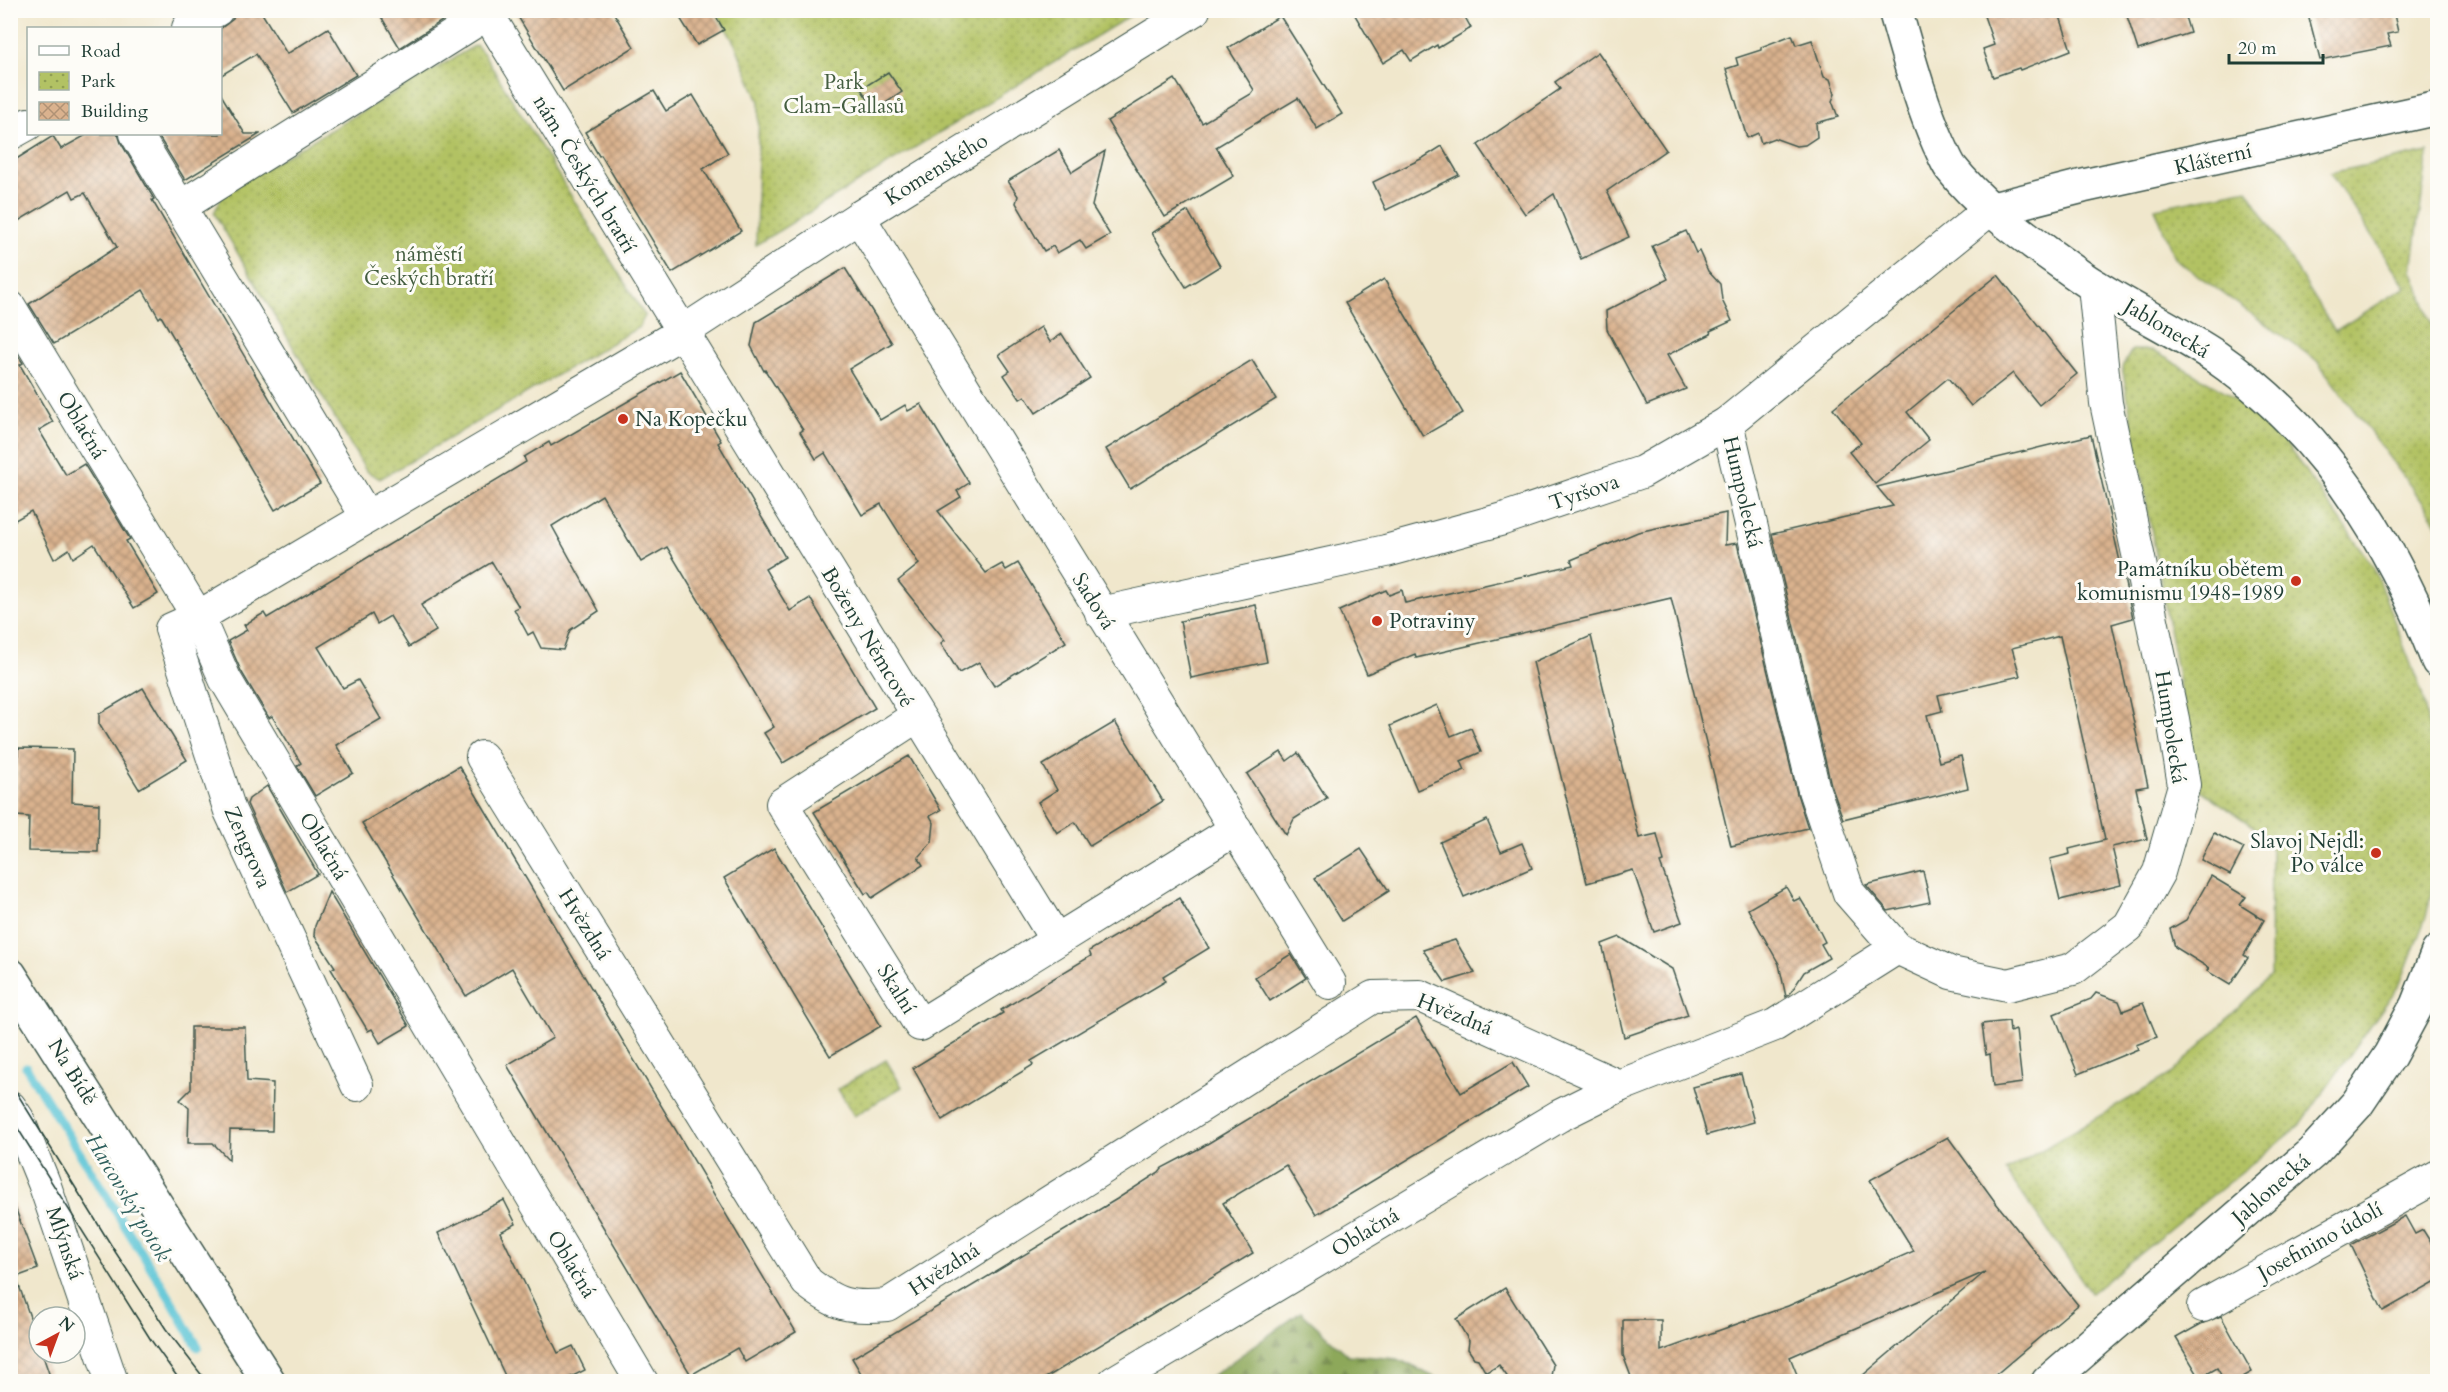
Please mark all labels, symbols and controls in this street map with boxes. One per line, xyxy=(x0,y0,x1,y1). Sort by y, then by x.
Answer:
legend xyxy=(27,27,222,135)
scale bar xyxy=(2229,27,2324,65)
text: 20 m xyxy=(2238,36,2277,61)
text: Road xyxy=(81,39,121,64)
park label: Park Clam-Gallasů xyxy=(783,68,905,121)
text: Park xyxy=(81,69,116,94)
street label: nám. Českých bratří xyxy=(526,89,644,259)
text: Building xyxy=(81,99,149,124)
street label: Komenského xyxy=(879,126,994,213)
street label: Klášterní xyxy=(2171,136,2255,182)
park label: náměstí Českých bratří xyxy=(364,240,494,293)
street label: Jablonecká xyxy=(2116,290,2215,365)
street label: Oblačná xyxy=(50,386,113,465)
place label: Na Kopečku xyxy=(635,405,748,434)
marker: Na Kopečku xyxy=(616,412,630,426)
street label: Humpolecká xyxy=(1716,433,1769,551)
street label: Tyršova xyxy=(1545,467,1623,518)
place label: Památníku obětem komunismu 1948-1989 xyxy=(2077,555,2284,608)
street label: Boženy Němcové xyxy=(814,561,921,713)
street label: Sadová xyxy=(1065,567,1122,635)
marker: Památníku obětem komunismu 1948-1989 xyxy=(2289,574,2303,588)
place label: Potraviny xyxy=(1389,607,1476,636)
marker: Potraviny xyxy=(1370,614,1384,628)
street label: Humpolecká xyxy=(2147,668,2194,786)
street label: Zengrova xyxy=(217,802,278,893)
street label: Oblačná xyxy=(292,807,355,886)
place label: Slavoj Nejdl: Po válce xyxy=(2250,827,2364,880)
marker: Slavoj Nejdl: Po válce xyxy=(2369,846,2383,860)
street label: Hvězdná xyxy=(551,883,618,966)
street label: Skalní xyxy=(870,959,923,1020)
street label: Hvězdná xyxy=(1413,986,1497,1043)
street label: Na Bídě xyxy=(41,1033,104,1111)
water label: Harcovský potok xyxy=(78,1128,178,1267)
street label: Jablonecká xyxy=(2224,1147,2317,1234)
street label: Josefinino údolí xyxy=(2250,1195,2388,1289)
street label: Oblačná xyxy=(1326,1201,1405,1264)
street label: Mlýnská xyxy=(39,1203,91,1284)
street label: Oblačná xyxy=(540,1225,603,1304)
street label: Hvězdná xyxy=(903,1236,985,1303)
north arrow xyxy=(27,1305,87,1365)
text: N xyxy=(54,1312,79,1337)

